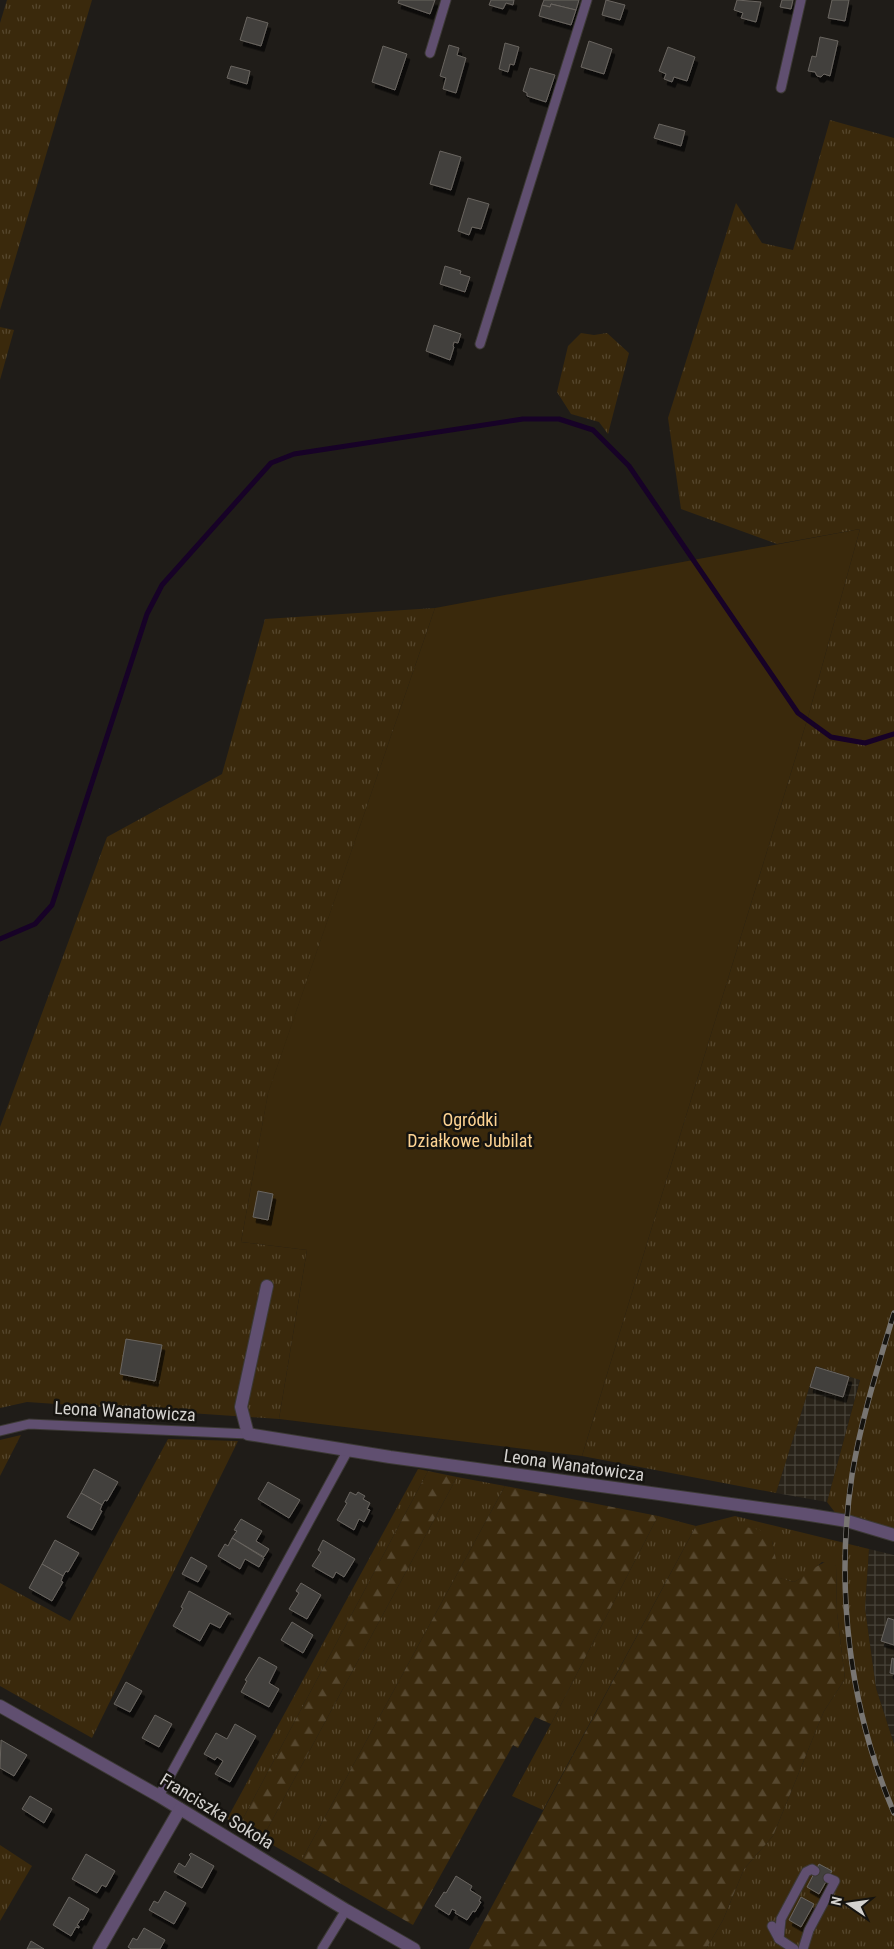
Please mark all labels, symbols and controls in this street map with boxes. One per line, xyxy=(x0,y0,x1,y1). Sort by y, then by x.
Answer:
park label: Ogródki Działkowe Jubilat xyxy=(407,1109,533,1151)
street label: Leona Wanatowicza xyxy=(54,1397,196,1425)
street label: Leona Wanatowicza xyxy=(502,1445,646,1485)
street label: Franciszka Sokoła xyxy=(156,1769,278,1853)
north arrow xyxy=(824,1879,874,1929)
text: N xyxy=(828,1895,845,1907)

